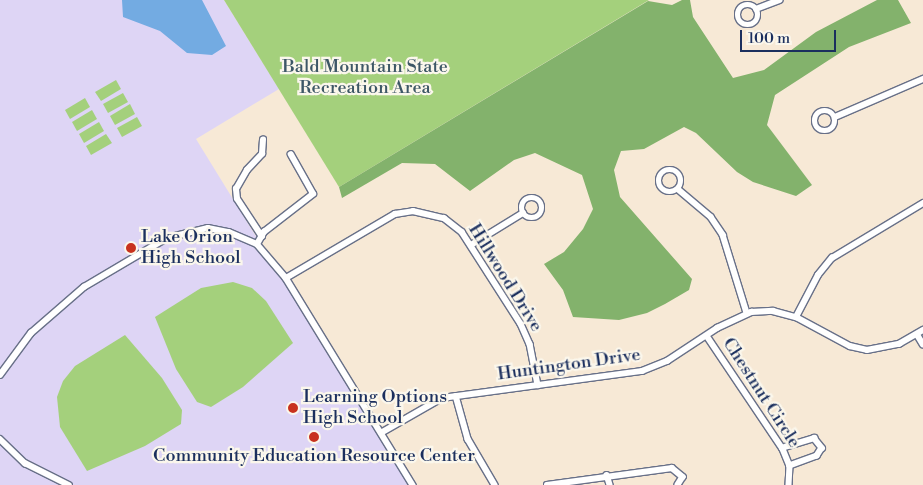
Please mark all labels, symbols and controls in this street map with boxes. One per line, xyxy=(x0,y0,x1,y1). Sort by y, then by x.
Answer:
scale bar xyxy=(743,20,839,52)
text: 100 m xyxy=(748,29,790,48)
park label: Bald Mountain State Recreation Area xyxy=(282,57,448,100)
street label: Hillwood Drive xyxy=(463,220,547,336)
place label: Lake Orion High School xyxy=(141,227,241,270)
marker: Lake Orion High School xyxy=(125,242,137,254)
street label: Chestnut Circle xyxy=(717,334,805,452)
street label: Huntington Drive xyxy=(496,344,642,386)
place label: Learning Options High School xyxy=(303,387,447,429)
marker: Learning Options High School xyxy=(287,402,299,414)
marker: Community Education Resource Center xyxy=(308,431,320,443)
place label: Community Education Resource Center xyxy=(153,445,475,467)

